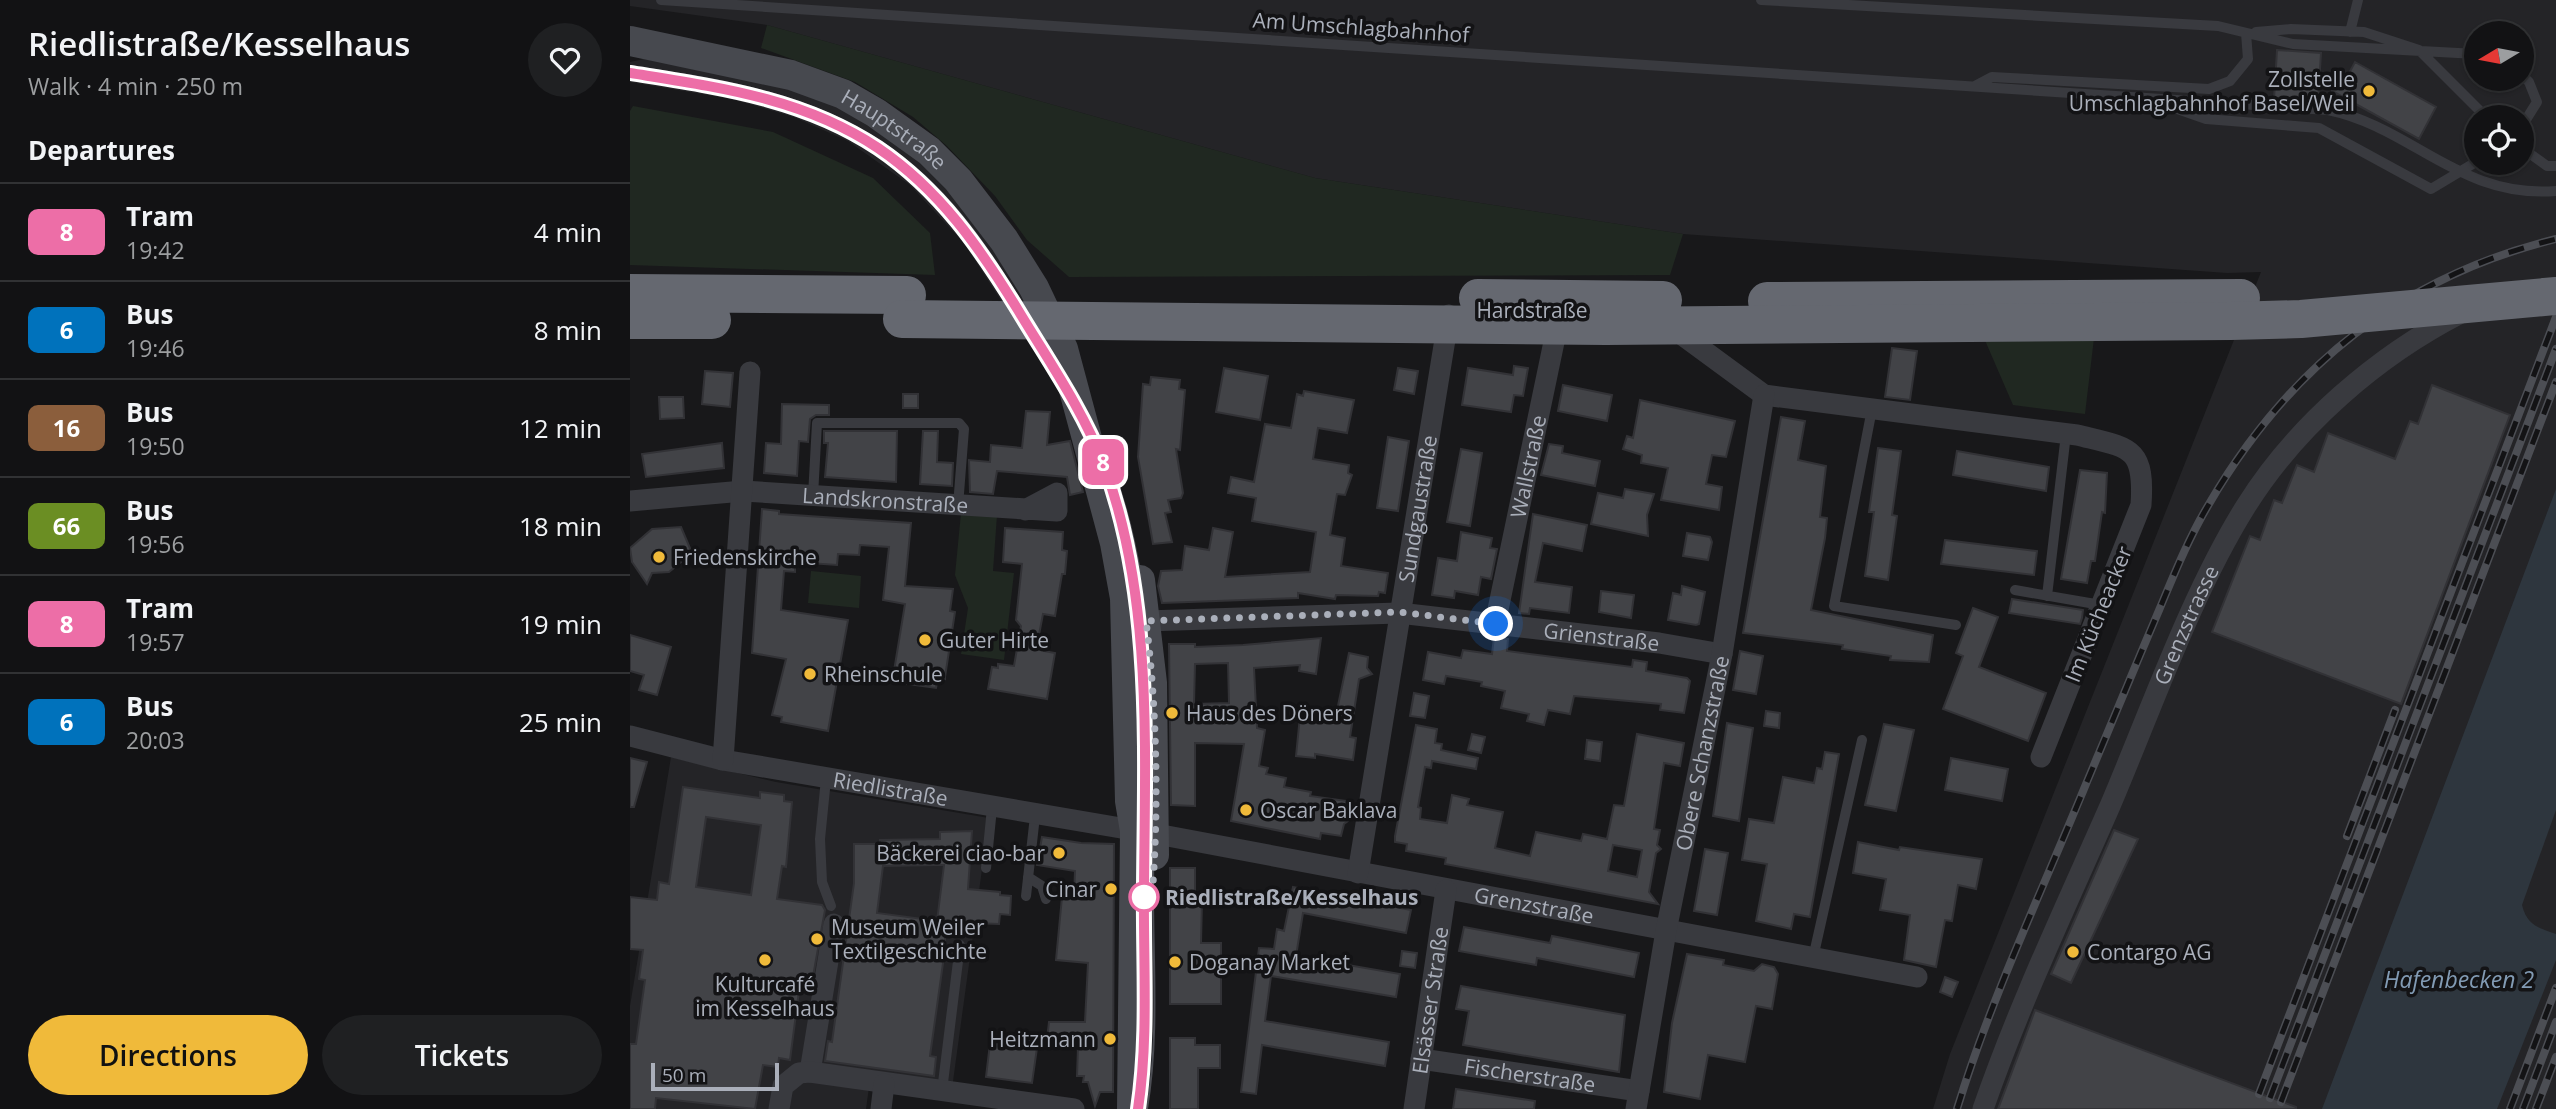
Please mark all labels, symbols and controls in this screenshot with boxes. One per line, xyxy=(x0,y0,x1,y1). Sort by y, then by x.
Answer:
street label: Am Umschlagbahnhof xyxy=(1252,5,1472,49)
text: Riedlistraße/Kesselhaus xyxy=(28,21,410,66)
north arrow xyxy=(2464,21,2534,91)
map controls xyxy=(2464,21,2534,175)
button: heart xyxy=(528,23,602,97)
place label: Zollstelle Umschlagbahnhof Basel/Weil xyxy=(2069,65,2355,117)
text: Walk · 4 min · 250 m xyxy=(28,70,243,102)
street label: Hauptstraße xyxy=(836,82,953,175)
marker: Zollstelle Umschlagbahnhof Basel/Weil xyxy=(2361,83,2377,99)
button: locate xyxy=(2464,105,2534,175)
text: Departures xyxy=(28,132,175,168)
text: Tram xyxy=(126,198,194,234)
text: 4 min xyxy=(534,214,602,250)
text: 8 xyxy=(60,215,73,248)
text: 19:42 xyxy=(126,234,185,266)
text: Bus xyxy=(126,296,173,332)
street label: Hardstraße xyxy=(1476,296,1588,324)
text: 8 min xyxy=(534,312,602,348)
text: 6 xyxy=(60,313,73,346)
text: 19:46 xyxy=(126,332,185,364)
text: Bus xyxy=(126,394,173,430)
text: 12 min xyxy=(519,410,602,446)
text: 16 xyxy=(53,411,80,444)
street label: Wallstraße xyxy=(1504,412,1552,520)
text: 19:50 xyxy=(126,430,185,462)
street label: Sundgaustraße xyxy=(1392,433,1443,584)
line badge: 8 xyxy=(1080,439,1126,485)
text: 8 xyxy=(1096,445,1110,478)
street label: Landskronstraße xyxy=(801,481,969,519)
text: Bus xyxy=(126,492,173,528)
text: 18 min xyxy=(519,508,602,544)
text: 66 xyxy=(53,509,80,542)
text: 19:56 xyxy=(126,528,185,560)
street label: Im Kücheacker xyxy=(2058,541,2138,686)
place label: Friedenskirche xyxy=(673,543,817,571)
marker: Friedenskirche xyxy=(651,549,667,565)
street label: Grenzstrasse xyxy=(2147,560,2225,689)
text: Tram xyxy=(126,590,194,626)
text: 19 min xyxy=(519,606,602,642)
your location xyxy=(1478,606,1513,641)
text: 8 xyxy=(60,607,73,640)
street label: Grienstraße xyxy=(1542,616,1661,657)
text: 19:57 xyxy=(126,626,185,658)
place label: Guter Hirte xyxy=(939,626,1049,654)
marker: Guter Hirte xyxy=(917,632,933,648)
street label: Obere Schanzstraße xyxy=(1669,653,1735,853)
place label: Rheinschule xyxy=(824,660,943,688)
marker: Rheinschule xyxy=(802,666,818,682)
text: Bus xyxy=(126,688,173,724)
place label: Haus des Döners xyxy=(1186,699,1353,727)
text: 25 min xyxy=(519,704,602,740)
text: 6 xyxy=(60,705,73,738)
marker: Haus des Döners xyxy=(1164,705,1180,721)
text: 20:03 xyxy=(126,724,185,756)
street label: Riedlistraße xyxy=(831,765,950,812)
place label: Oscar Baklava xyxy=(1260,796,1398,824)
marker: Oscar Baklava xyxy=(1238,802,1254,818)
place label: Bäckerei ciao-bar xyxy=(876,839,1045,867)
marker: Bäckerei ciao-bar xyxy=(1051,845,1067,861)
place label: Cinar xyxy=(1045,875,1097,903)
street label: Grenzstraße xyxy=(1472,880,1596,930)
marker: Cinar xyxy=(1103,881,1119,897)
marker: Riedlistraße/Kesselhaus xyxy=(1129,882,1159,912)
place label: Riedlistraße/Kesselhaus xyxy=(1165,883,1418,911)
place label: Museum Weiler Textilgeschichte xyxy=(831,913,987,965)
street label: Elsässer Straße xyxy=(1405,925,1455,1076)
marker: Museum Weiler Textilgeschichte xyxy=(809,931,825,947)
place label: Contargo AG xyxy=(2087,938,2212,966)
marker: Contargo AG xyxy=(2065,944,2081,960)
place label: Doganay Market xyxy=(1189,948,1350,976)
marker: Kulturcafé im Kesselhaus xyxy=(757,952,773,968)
marker: Doganay Market xyxy=(1167,954,1183,970)
water label: Hafenbecken 2 xyxy=(2384,963,2534,995)
place label: Kulturcafé im Kesselhaus xyxy=(695,970,835,1022)
button: Directions xyxy=(28,1015,308,1095)
button: Tickets xyxy=(322,1015,602,1095)
place label: Heitzmann xyxy=(989,1025,1096,1053)
marker: Heitzmann xyxy=(1102,1031,1118,1047)
street label: Fischerstraße xyxy=(1462,1052,1597,1098)
scale bar xyxy=(651,1060,779,1092)
text: 50 m xyxy=(662,1062,706,1088)

